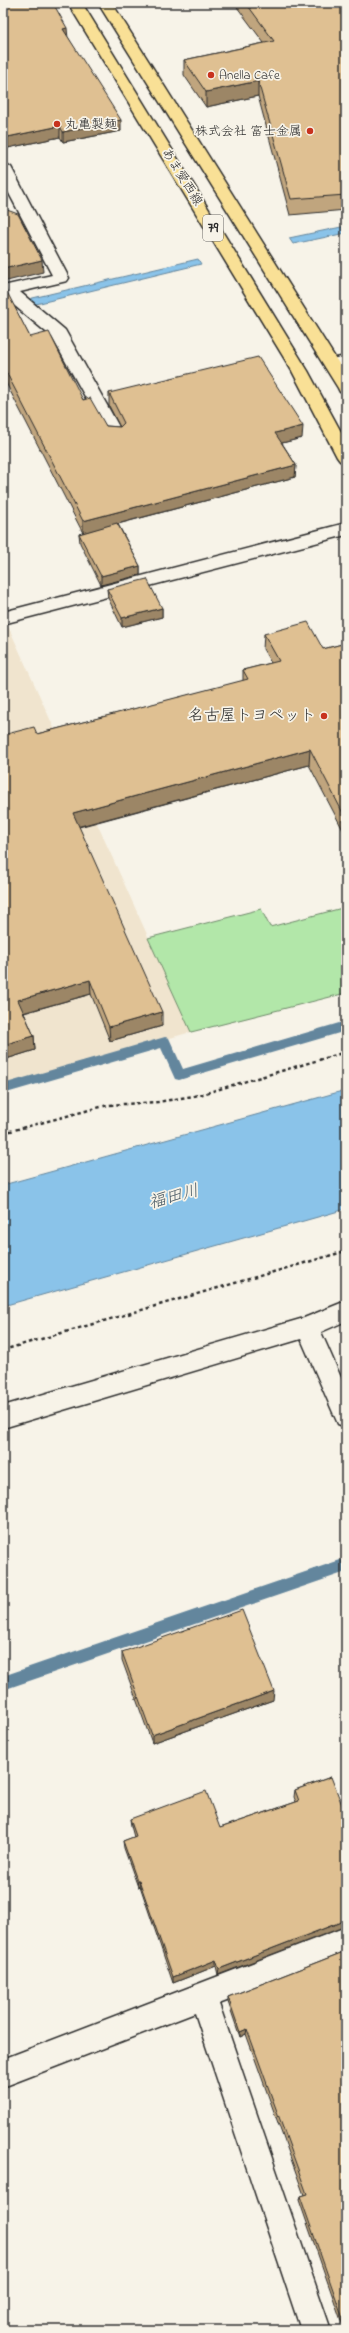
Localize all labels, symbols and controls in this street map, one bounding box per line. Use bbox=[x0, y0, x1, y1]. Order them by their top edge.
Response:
place label: Anella Cafe bbox=[219, 66, 280, 85]
marker: Anella Cafe bbox=[206, 70, 216, 80]
place label: 丸亀製麺 bbox=[65, 115, 117, 134]
marker: 丸亀製麺 bbox=[52, 119, 62, 129]
place label: 株式会社 富士金属 bbox=[195, 122, 302, 141]
marker: 株式会社 富士金属 bbox=[305, 126, 315, 136]
street label: あま愛西線 bbox=[157, 144, 208, 210]
road number: 79 bbox=[203, 215, 223, 241]
place label: 名古屋トヨペット bbox=[188, 704, 316, 728]
marker: 名古屋トヨペット bbox=[319, 711, 329, 721]
water label: 福田川 bbox=[146, 1178, 202, 1216]

